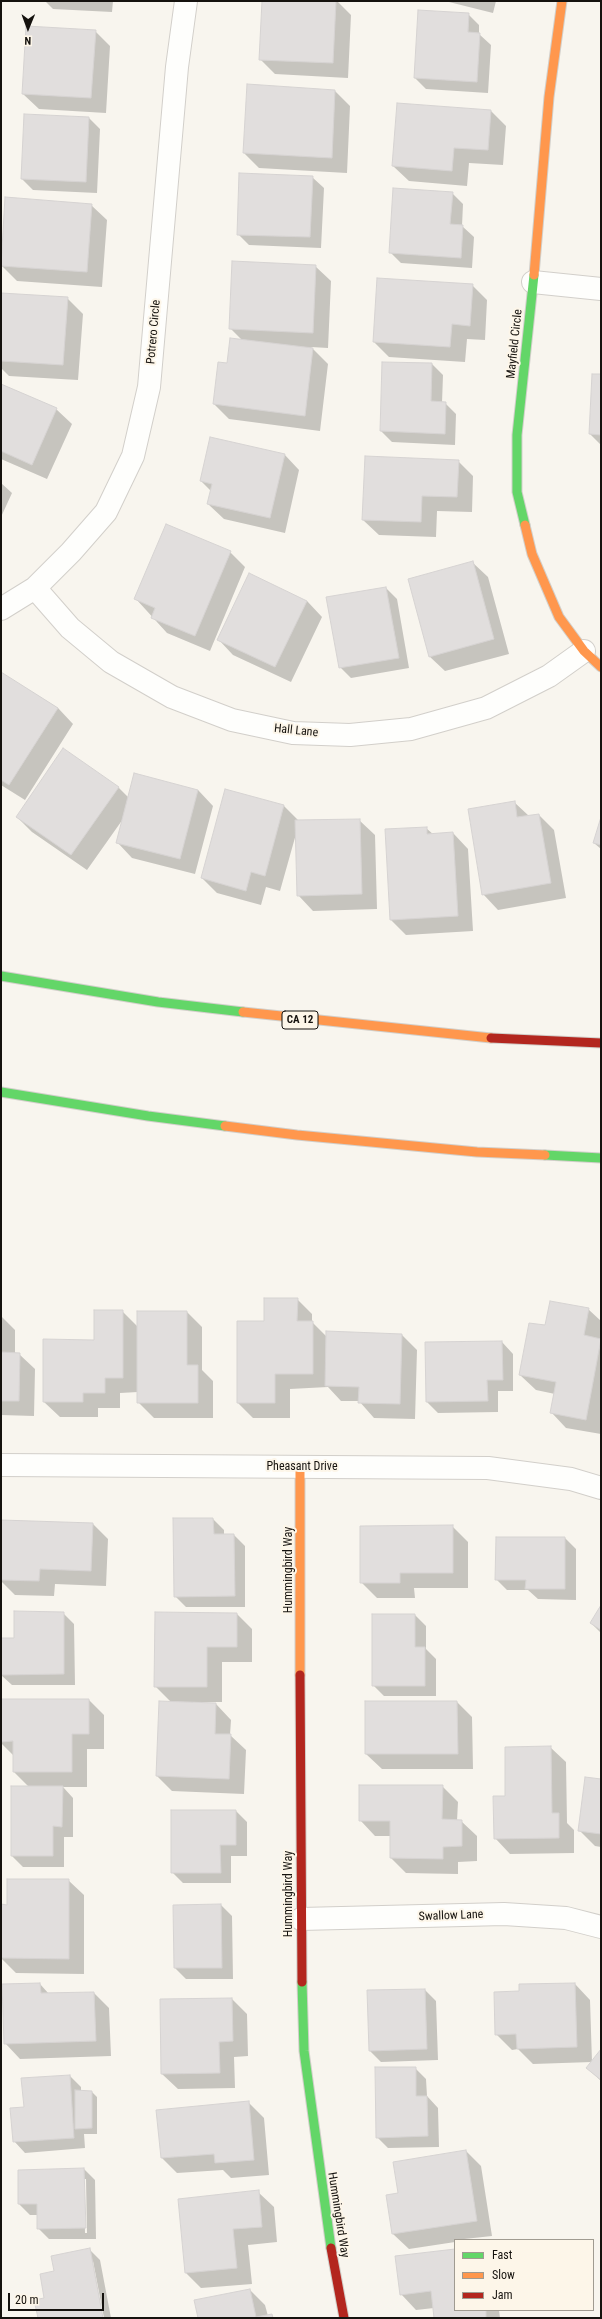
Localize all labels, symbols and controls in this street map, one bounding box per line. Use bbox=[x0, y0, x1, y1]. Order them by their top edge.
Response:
north arrow bbox=[8, 8, 48, 48]
text: N bbox=[24, 34, 31, 47]
street label: Potrero Circle bbox=[144, 299, 164, 365]
street label: Mayfield Circle bbox=[504, 309, 526, 379]
street label: Hall Lane bbox=[273, 722, 319, 740]
road number: CA 12 bbox=[282, 1011, 318, 1029]
street label: Pheasant Drive bbox=[266, 1460, 338, 1474]
street label: Hummingbird Way bbox=[282, 1527, 296, 1613]
street label: Hummingbird Way bbox=[282, 1851, 296, 1937]
street label: Swallow Lane bbox=[418, 1908, 484, 1924]
street label: Hummingbird Way bbox=[324, 2171, 352, 2259]
legend bbox=[454, 2239, 594, 2311]
text: Fast bbox=[492, 2248, 512, 2262]
text: Slow bbox=[492, 2268, 515, 2282]
scale bar bbox=[10, 2285, 106, 2311]
text: Jam bbox=[492, 2288, 513, 2302]
text: 20 m bbox=[15, 2293, 39, 2307]

